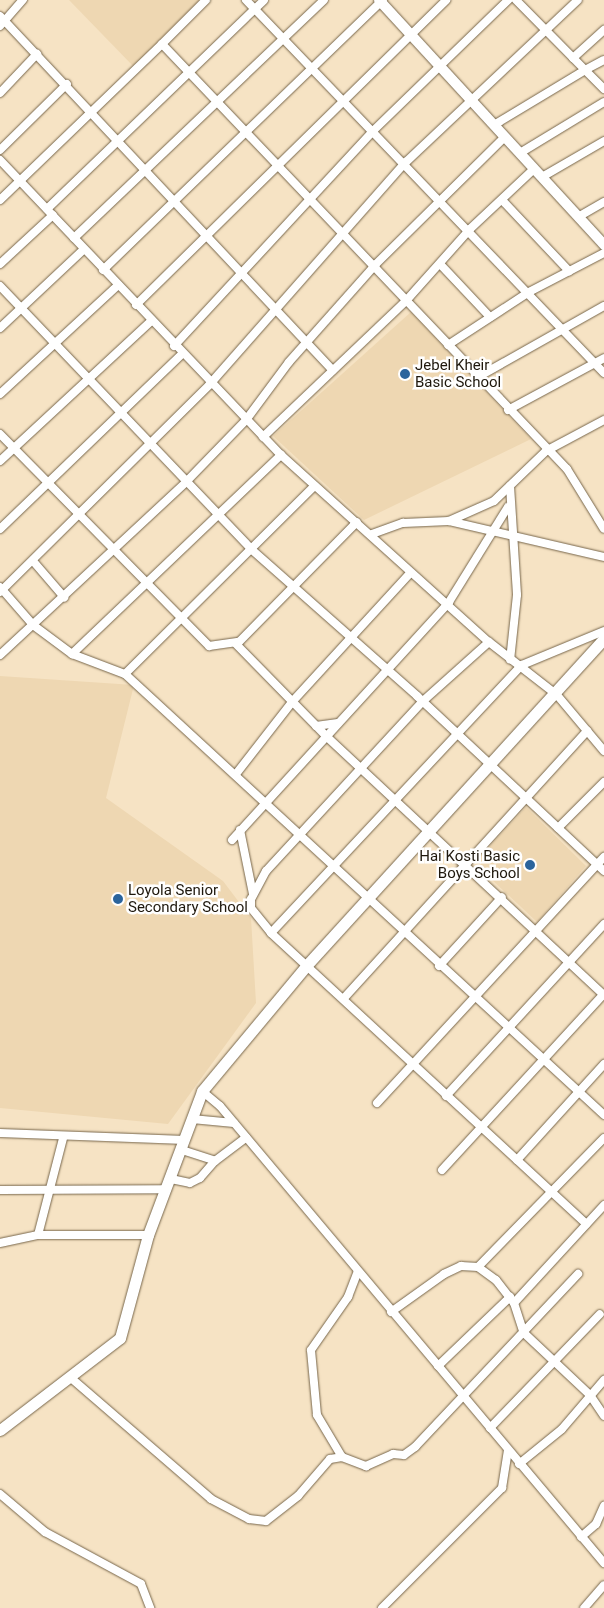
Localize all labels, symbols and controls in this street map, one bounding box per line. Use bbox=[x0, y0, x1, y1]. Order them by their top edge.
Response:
place label: Jebel Kheir Basic School bbox=[415, 356, 501, 391]
marker: Jebel Kheir Basic School bbox=[399, 368, 411, 380]
place label: Hai Kosti Basic Boys School bbox=[419, 847, 520, 882]
marker: Hai Kosti Basic Boys School bbox=[524, 859, 536, 871]
place label: Loyola Senior Secondary School bbox=[128, 881, 248, 916]
marker: Loyola Senior Secondary School bbox=[112, 893, 124, 905]

